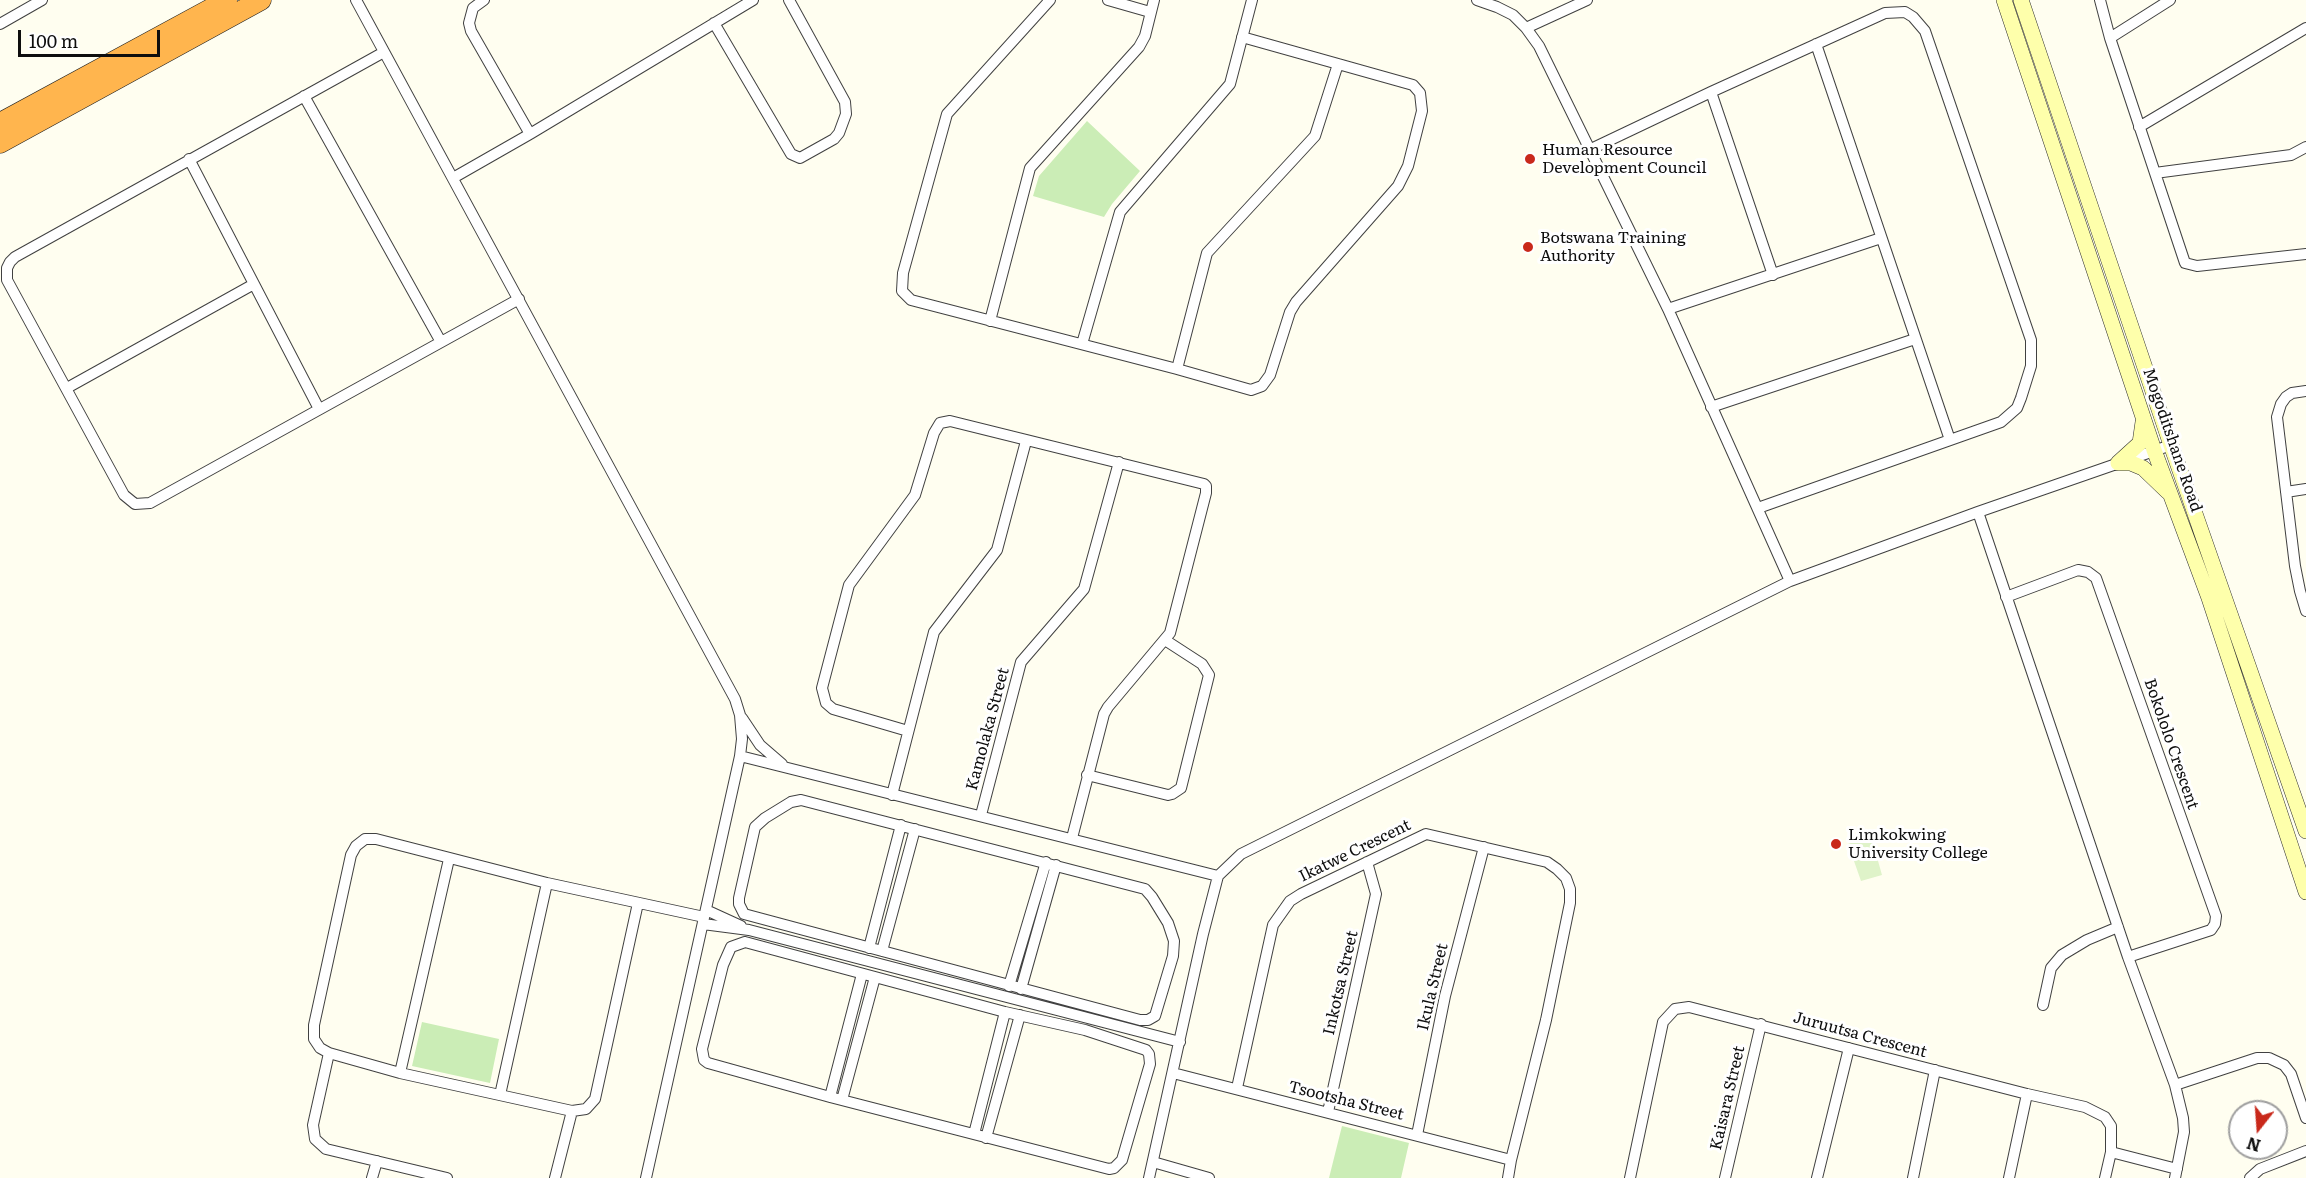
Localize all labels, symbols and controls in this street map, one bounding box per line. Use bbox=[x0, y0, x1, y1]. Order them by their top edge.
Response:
scale bar bbox=[21, 18, 164, 56]
text: 100 m bbox=[29, 27, 78, 54]
place label: Human Resource Development Council bbox=[1542, 140, 1707, 178]
marker: Human Resource Development Council bbox=[1523, 152, 1537, 166]
place label: Botswana Training Authority bbox=[1540, 228, 1686, 266]
marker: Botswana Training Authority bbox=[1521, 240, 1535, 254]
street label: Mogoditshane Road bbox=[2138, 365, 2206, 515]
street label: Kamolaka Street bbox=[962, 666, 1014, 792]
street label: Bokololo Crescent bbox=[2140, 676, 2202, 812]
street label: Ikatwe Crescent bbox=[1296, 816, 1414, 886]
place label: Limkokwing University College bbox=[1848, 825, 1988, 863]
marker: Limkokwing University College bbox=[1829, 837, 1843, 851]
street label: Inkotsa Street bbox=[1320, 929, 1362, 1037]
street label: Ikula Street bbox=[1414, 941, 1452, 1033]
street label: Juruutsa Crescent bbox=[1791, 1008, 1929, 1062]
street label: Kaisara Street bbox=[1707, 1044, 1749, 1152]
street label: Tsootsha Street bbox=[1286, 1077, 1406, 1125]
north arrow bbox=[2228, 1100, 2288, 1160]
text: N bbox=[2243, 1132, 2263, 1159]

